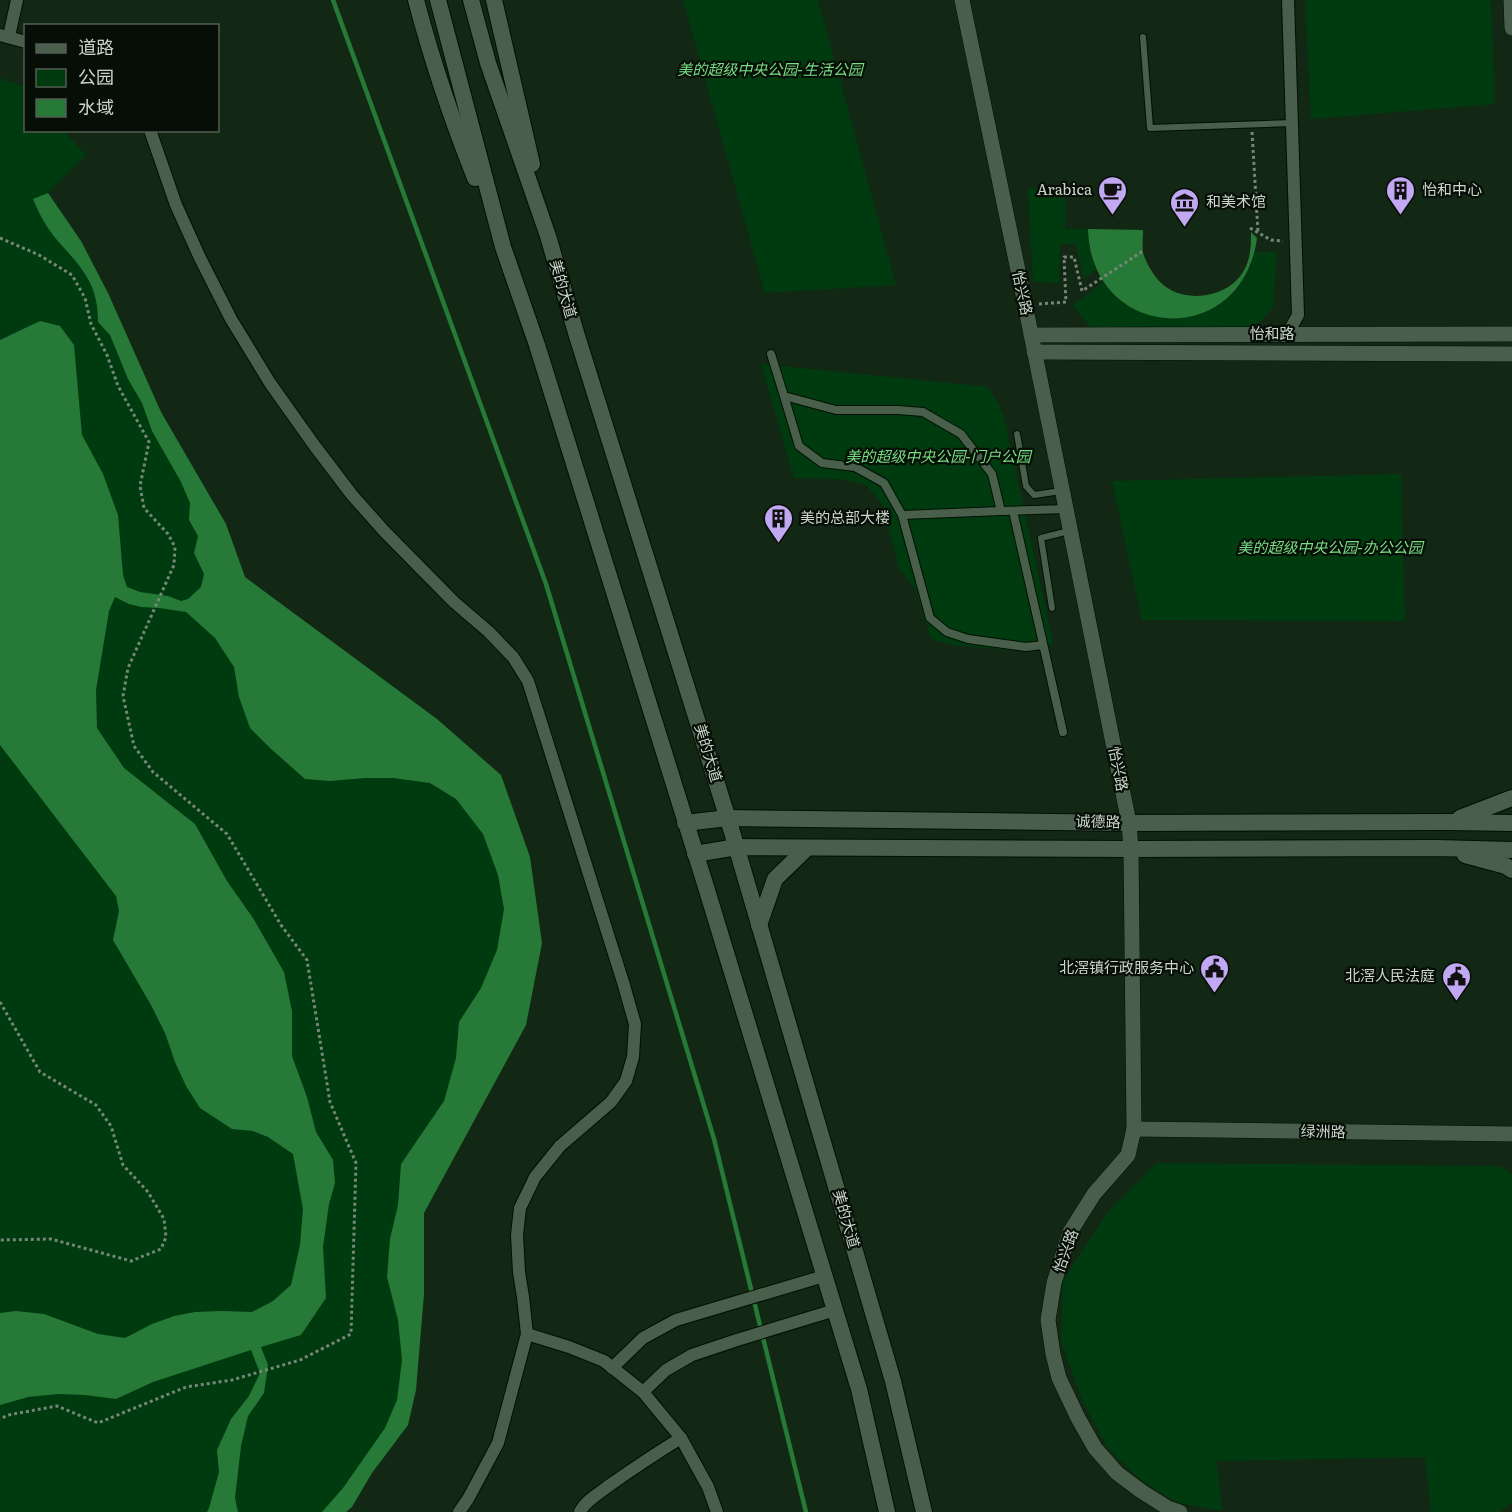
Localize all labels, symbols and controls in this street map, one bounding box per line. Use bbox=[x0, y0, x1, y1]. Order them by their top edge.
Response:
legend bbox=[24, 24, 219, 132]
text: 道路 bbox=[78, 33, 114, 60]
park label: 美的超级中央公园-生活公园 bbox=[677, 57, 865, 80]
text: 公园 bbox=[78, 63, 114, 90]
text: 水域 bbox=[78, 93, 114, 120]
cafe icon: Arabica bbox=[1097, 174, 1129, 216]
building icon: 怡和中心 bbox=[1385, 174, 1417, 216]
place label: Arabica bbox=[1037, 177, 1093, 200]
place label: 怡和中心 bbox=[1422, 177, 1482, 200]
museum icon: 和美术馆 bbox=[1169, 186, 1201, 228]
place label: 和美术馆 bbox=[1206, 189, 1266, 212]
street label: 美的大道 bbox=[545, 257, 584, 321]
street label: 怡兴路 bbox=[1008, 268, 1039, 317]
street label: 怡和路 bbox=[1249, 321, 1295, 344]
park label: 美的超级中央公园-门户公园 bbox=[845, 444, 1033, 467]
building icon: 美的总部大楼 bbox=[763, 502, 795, 544]
place label: 美的总部大楼 bbox=[800, 505, 890, 528]
park label: 美的超级中央公园-办公公园 bbox=[1237, 535, 1425, 558]
street label: 美的大道 bbox=[690, 721, 729, 785]
street label: 怡兴路 bbox=[1104, 744, 1135, 793]
street label: 诚德路 bbox=[1075, 809, 1121, 832]
public building icon: 北滘镇行政服务中心 bbox=[1199, 952, 1231, 994]
place label: 北滘镇行政服务中心 bbox=[1059, 955, 1194, 978]
public building icon: 北滘人民法庭 bbox=[1440, 960, 1472, 1002]
place label: 北滘人民法庭 bbox=[1345, 963, 1435, 986]
street label: 绿洲路 bbox=[1300, 1119, 1346, 1142]
street label: 美的大道 bbox=[828, 1187, 867, 1251]
street label: 怡兴路 bbox=[1046, 1225, 1083, 1276]

